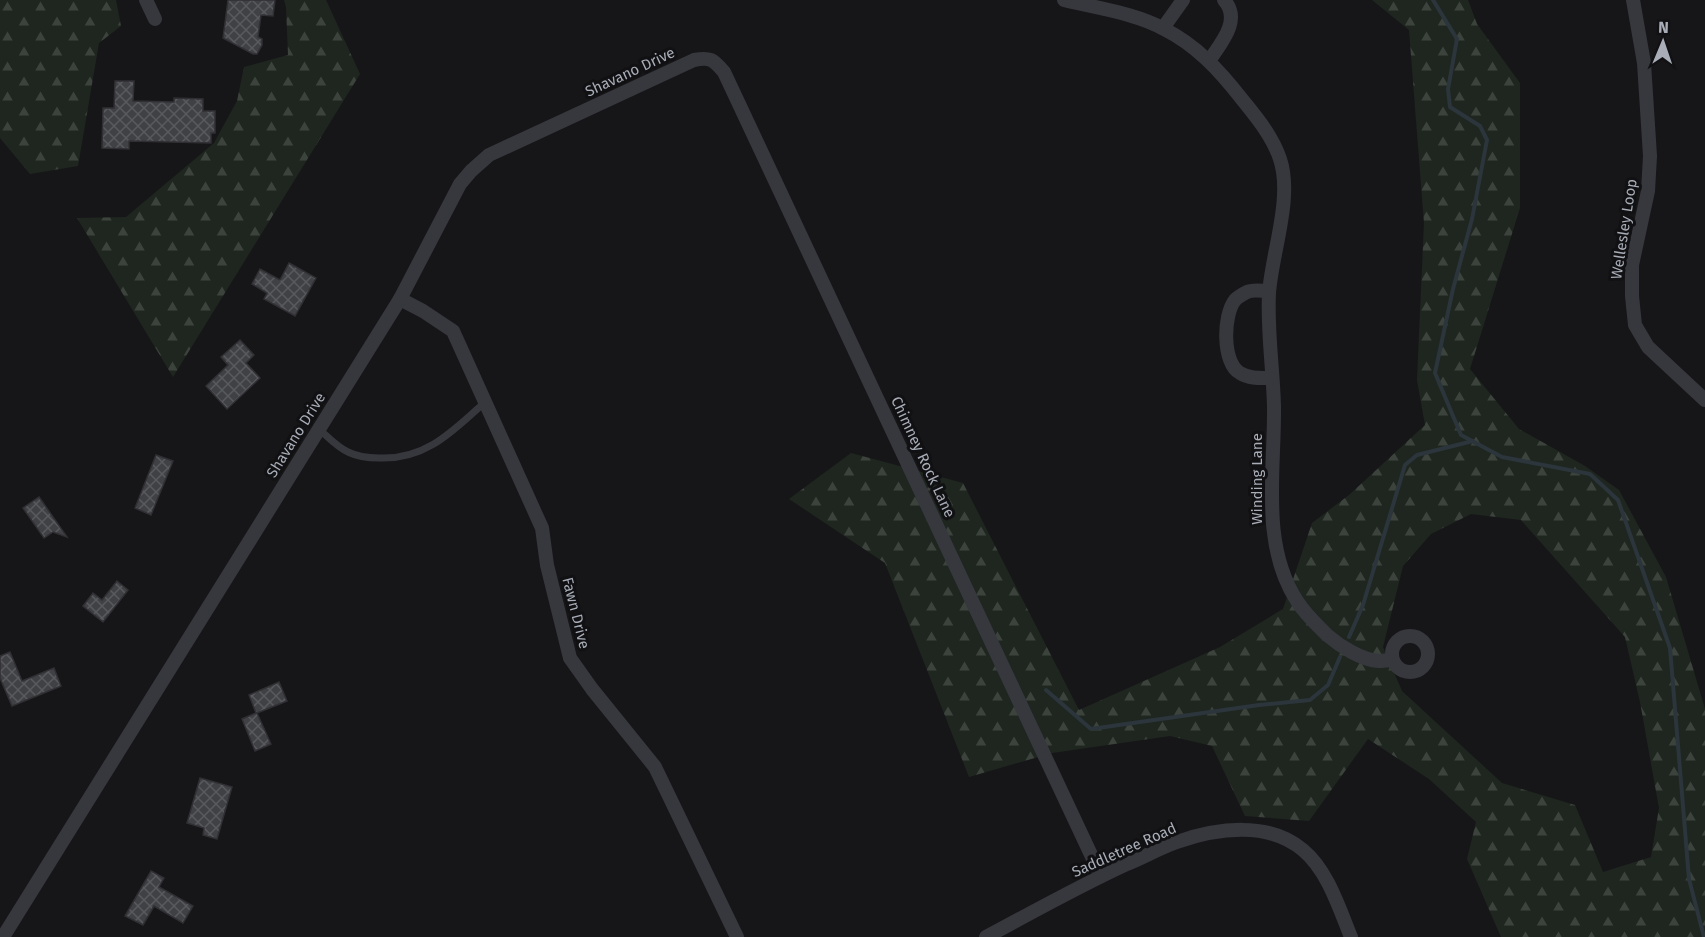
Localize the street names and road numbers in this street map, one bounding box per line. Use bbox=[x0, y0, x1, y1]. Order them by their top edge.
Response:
street label: Shavano Drive bbox=[582, 43, 678, 101]
street label: Wellesley Loop bbox=[1607, 177, 1641, 281]
street label: Shavano Drive bbox=[263, 389, 329, 481]
street label: Chimney Rock Lane bbox=[887, 394, 959, 520]
street label: Winding Lane bbox=[1248, 433, 1266, 525]
street label: Fawn Drive bbox=[558, 575, 594, 651]
street label: Saddletree Road bbox=[1069, 819, 1179, 881]

